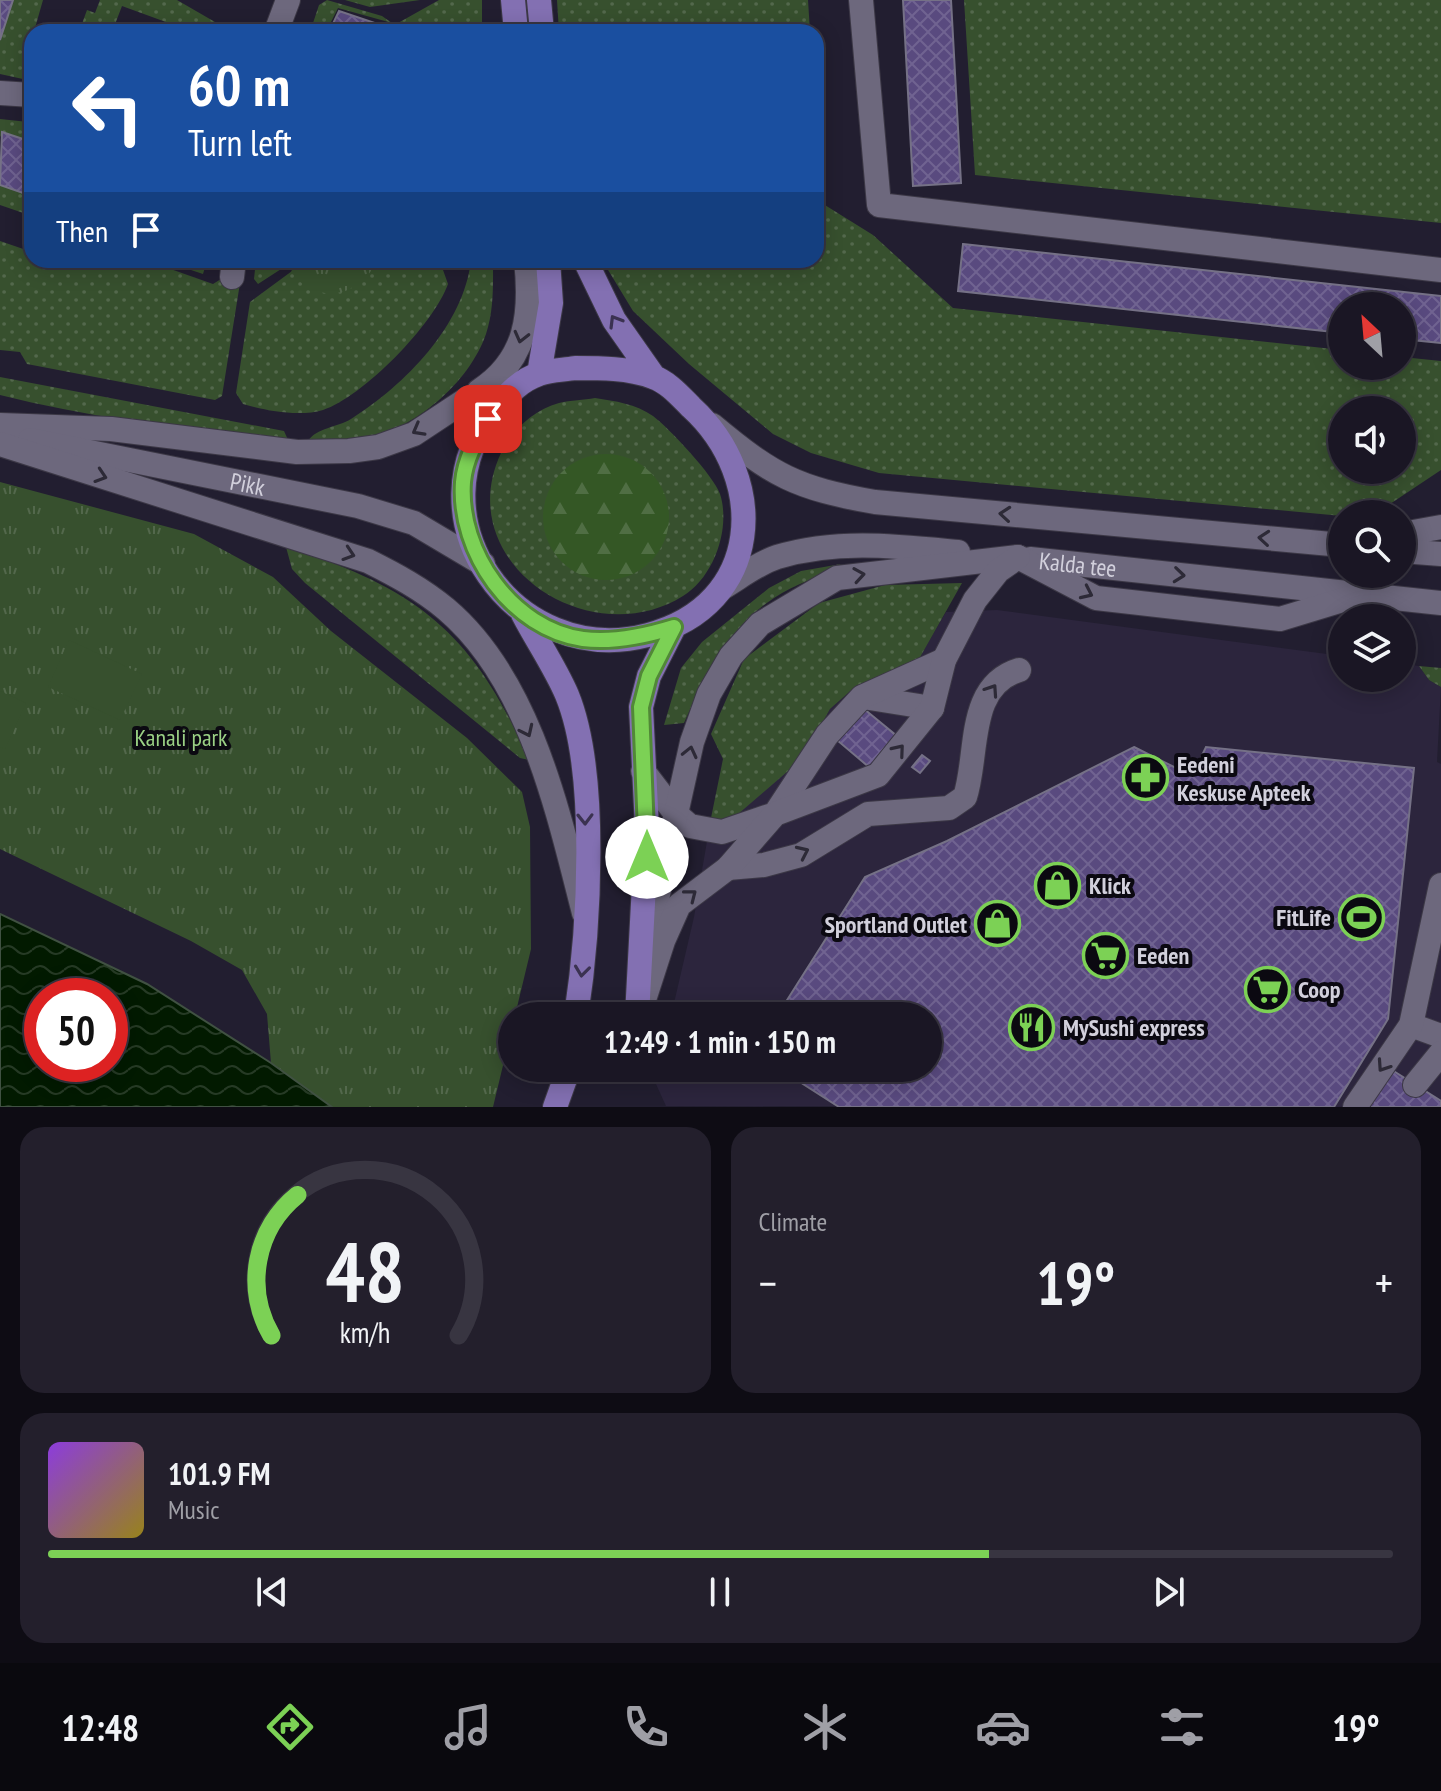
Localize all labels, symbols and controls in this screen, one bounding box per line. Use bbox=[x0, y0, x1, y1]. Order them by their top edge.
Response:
text: 60 m bbox=[188, 49, 290, 121]
icon: left bbox=[56, 56, 160, 160]
text: Turn left bbox=[188, 119, 292, 166]
icon: arrive bbox=[124, 208, 168, 252]
text: Then bbox=[56, 211, 108, 250]
north arrow bbox=[1328, 292, 1416, 380]
map controls bbox=[1328, 292, 1416, 692]
one-way arrow bbox=[610, 315, 625, 330]
one-way arrow bbox=[513, 330, 530, 343]
pin bbox=[454, 385, 522, 453]
button: sound bbox=[1328, 396, 1416, 484]
icon: arrive bbox=[466, 397, 510, 441]
one-way arrow bbox=[412, 420, 427, 436]
street label: Pikk bbox=[228, 465, 268, 503]
one-way arrow bbox=[94, 467, 107, 483]
button: search bbox=[1328, 500, 1416, 588]
one-way arrow bbox=[998, 506, 1011, 523]
one-way arrow bbox=[1257, 530, 1270, 547]
one-way arrow bbox=[341, 545, 355, 561]
street label: Kalda tee bbox=[1037, 545, 1118, 584]
one-way arrow bbox=[852, 567, 866, 584]
one-way arrow bbox=[1172, 567, 1185, 584]
one-way arrow bbox=[1078, 583, 1093, 599]
button: layers bbox=[1328, 604, 1416, 692]
one-way arrow bbox=[982, 685, 997, 699]
park label: Kanali park bbox=[135, 722, 228, 753]
one-way arrow bbox=[517, 723, 533, 737]
one-way arrow bbox=[681, 745, 698, 759]
one-way arrow bbox=[889, 745, 904, 759]
place label: Eedeni Keskuse Apteek bbox=[1177, 749, 1311, 808]
pharmacy icon: Eedeni Keskuse Apteek bbox=[1122, 754, 1170, 802]
one-way arrow bbox=[577, 813, 594, 826]
position arrow bbox=[605, 815, 689, 899]
one-way arrow bbox=[795, 846, 810, 862]
shop icon: Klick bbox=[1034, 861, 1082, 909]
place label: Klick bbox=[1089, 870, 1131, 901]
one-way arrow bbox=[682, 891, 697, 905]
sports icon: FitLife bbox=[1338, 893, 1386, 941]
shop icon: Sportland Outlet bbox=[974, 900, 1022, 948]
place label: FitLife bbox=[1276, 902, 1331, 933]
place label: Sportland Outlet bbox=[825, 909, 967, 940]
supermarket icon: Eeden bbox=[1082, 931, 1130, 979]
place label: Eeden bbox=[1137, 940, 1189, 971]
one-way arrow bbox=[574, 965, 591, 978]
supermarket icon: Coop bbox=[1243, 965, 1291, 1013]
place label: Coop bbox=[1298, 974, 1341, 1005]
speed limit sign: 50 bbox=[24, 978, 128, 1082]
restaurant icon: MySushi express bbox=[1008, 1003, 1056, 1051]
place label: MySushi express bbox=[1063, 1012, 1205, 1043]
text: 12:49 · 1 min · 150 m bbox=[604, 1022, 836, 1061]
one-way arrow bbox=[1378, 1057, 1393, 1071]
text: Climate bbox=[759, 1205, 827, 1238]
text: 48 bbox=[325, 1217, 405, 1325]
text: 19° bbox=[1036, 1244, 1115, 1322]
text: − bbox=[759, 1254, 777, 1311]
text: + bbox=[1375, 1254, 1393, 1311]
text: km/h bbox=[340, 1314, 391, 1351]
text: 101.9 FM bbox=[168, 1454, 270, 1493]
text: Music bbox=[168, 1493, 220, 1526]
icon: previous bbox=[250, 1570, 294, 1614]
icon: pause bbox=[698, 1570, 742, 1614]
icon: next bbox=[1147, 1570, 1191, 1614]
icon: directions bbox=[262, 1699, 318, 1755]
icon: music bbox=[440, 1699, 496, 1755]
icon: phone bbox=[618, 1699, 674, 1755]
icon: climate bbox=[797, 1699, 853, 1755]
icon: car bbox=[975, 1699, 1031, 1755]
icon: filters bbox=[1154, 1699, 1210, 1755]
text: 12:48 bbox=[61, 1704, 139, 1751]
text: 19° bbox=[1332, 1704, 1380, 1751]

